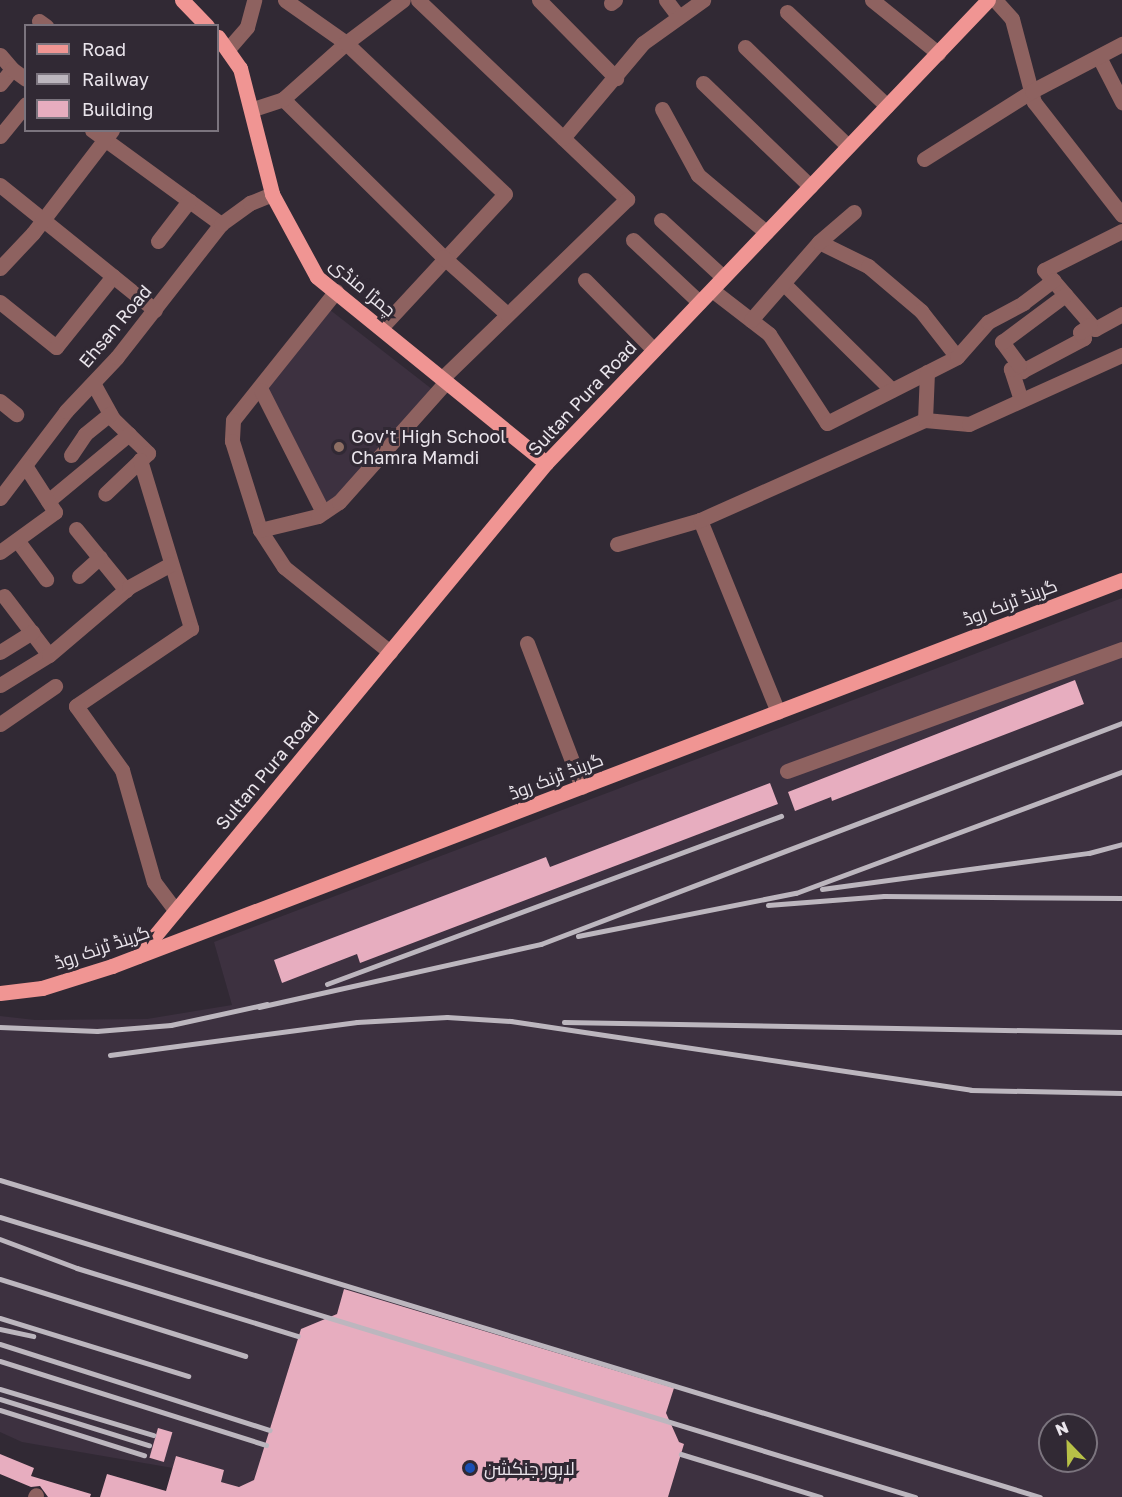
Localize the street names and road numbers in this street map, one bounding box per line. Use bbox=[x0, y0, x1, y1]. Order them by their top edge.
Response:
street label: چمڑا منڈی bbox=[326, 253, 400, 321]
street label: Ehsan Road bbox=[74, 280, 156, 372]
street label: Sultan Pura Road bbox=[523, 336, 641, 460]
street label: گرینڈ ٹرنک روڈ bbox=[960, 574, 1060, 630]
street label: Sultan Pura Road bbox=[211, 706, 323, 834]
street label: گرینڈ ٹرنک روڈ bbox=[506, 748, 606, 804]
street label: گرینڈ ٹرنک روڈ bbox=[52, 921, 152, 973]

